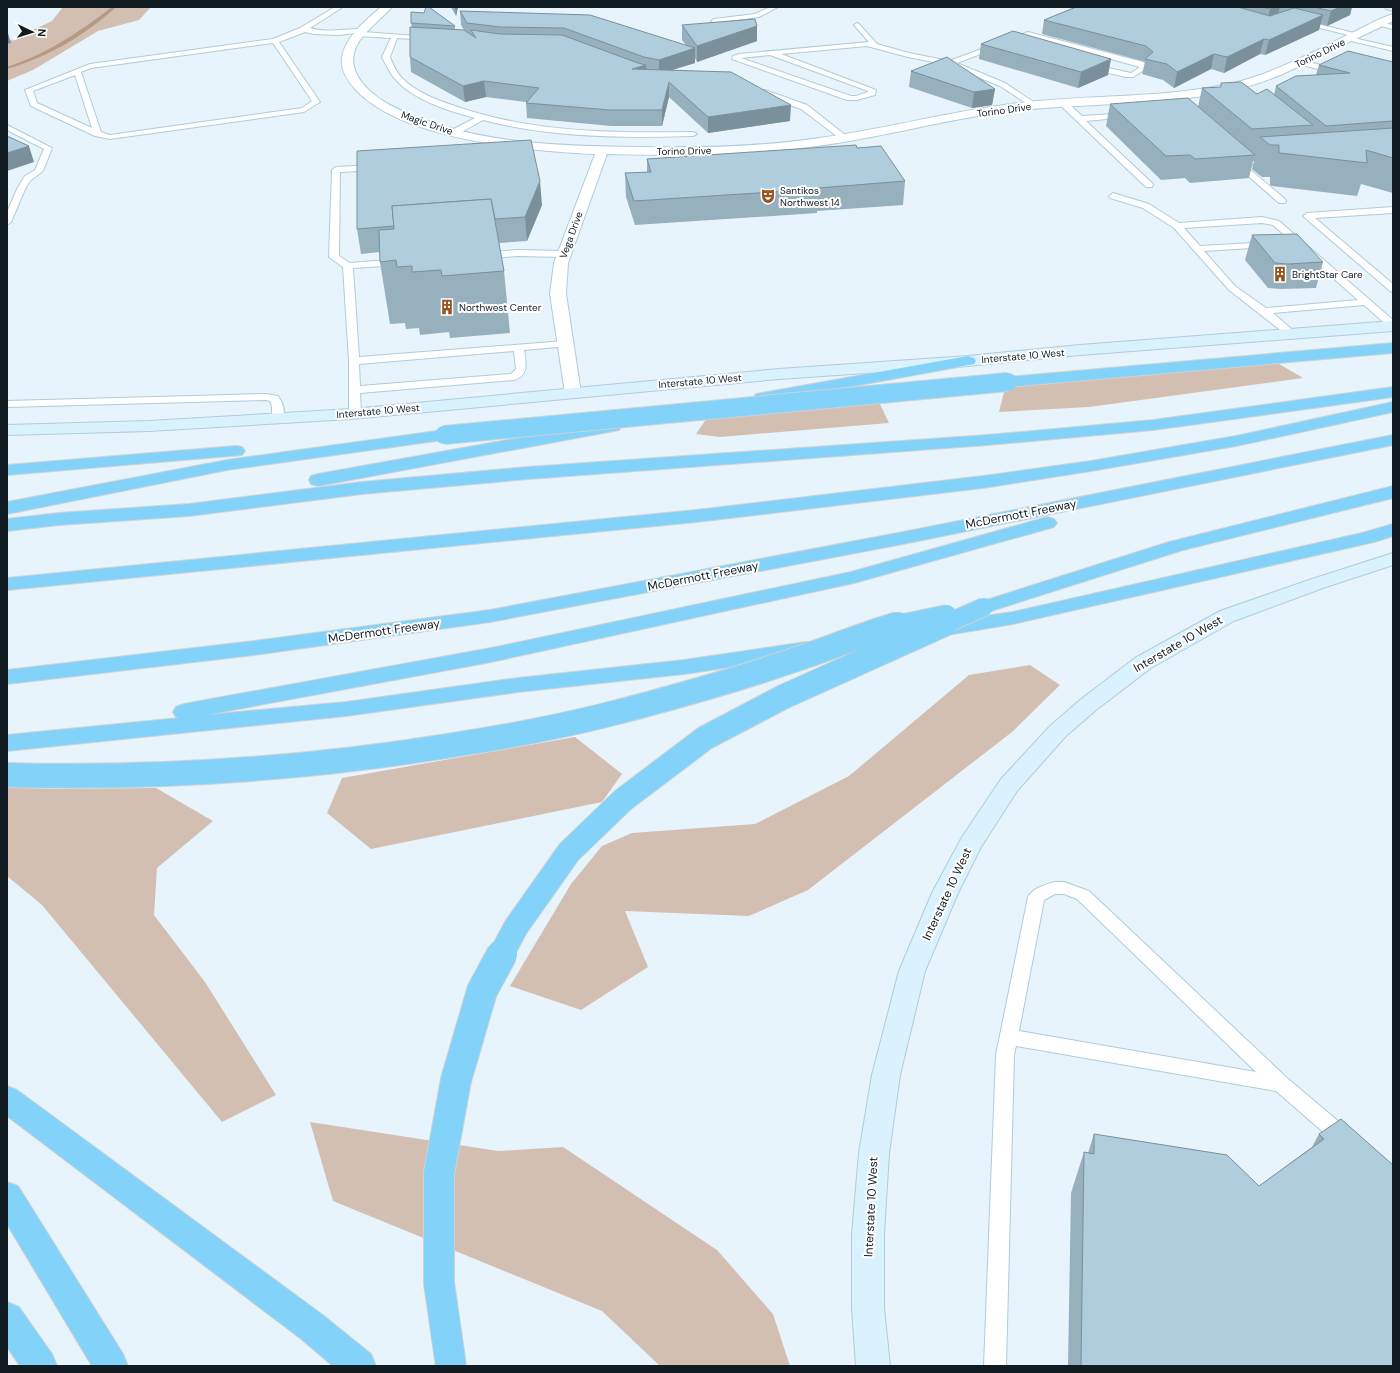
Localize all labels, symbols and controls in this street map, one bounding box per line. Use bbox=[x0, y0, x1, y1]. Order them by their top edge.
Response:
north arrow bbox=[12, 12, 52, 52]
text: N bbox=[35, 28, 49, 37]
street label: Torino Drive bbox=[1293, 35, 1348, 71]
street label: Torino Drive bbox=[976, 100, 1032, 120]
street label: Magic Drive bbox=[399, 108, 455, 138]
street label: Torino Drive bbox=[657, 144, 712, 158]
place label: Santikos Northwest 14 bbox=[780, 184, 840, 209]
theatre icon: Santikos Northwest 14 bbox=[759, 187, 777, 205]
street label: Vega Drive bbox=[557, 209, 586, 260]
building icon: BrightStar Care bbox=[1271, 265, 1289, 283]
place label: BrightStar Care bbox=[1292, 268, 1363, 281]
building icon: Northwest Center bbox=[438, 298, 456, 316]
place label: Northwest Center bbox=[459, 301, 542, 314]
street label: Interstate 10 West bbox=[981, 346, 1065, 366]
street label: Interstate 10 West bbox=[658, 371, 742, 391]
street label: Interstate 10 West bbox=[336, 401, 420, 421]
street label: McDermott Freeway bbox=[964, 495, 1078, 533]
street label: McDermott Freeway bbox=[646, 557, 760, 595]
street label: Interstate 10 West bbox=[1131, 612, 1226, 676]
street label: McDermott Freeway bbox=[327, 615, 441, 647]
street label: Interstate 10 West bbox=[919, 845, 976, 943]
street label: Interstate 10 West bbox=[860, 1156, 882, 1257]

